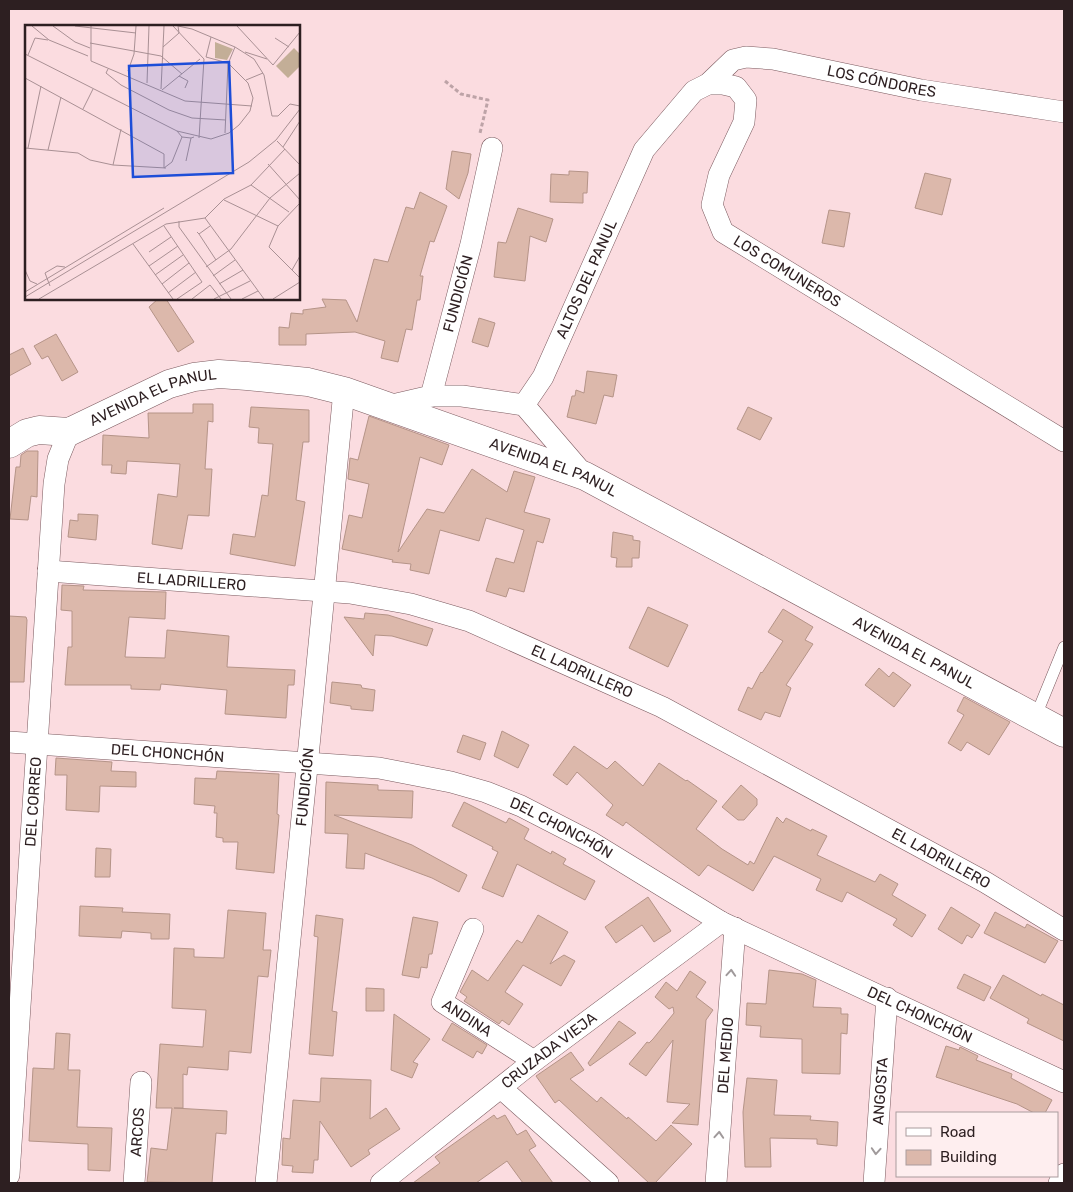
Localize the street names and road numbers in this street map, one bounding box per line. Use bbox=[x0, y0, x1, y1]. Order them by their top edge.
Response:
street label: LOS CÓNDORES bbox=[825, 62, 937, 101]
street label: ALTOS DEL PANUL bbox=[552, 216, 621, 341]
street label: LOS COMUNEROS bbox=[730, 232, 844, 311]
street label: FUNDICIÓN bbox=[439, 253, 477, 334]
street label: AVENIDA EL PANUL bbox=[86, 365, 218, 430]
street label: AVENIDA EL PANUL bbox=[487, 434, 621, 501]
street label: EL LADRILLERO bbox=[136, 569, 247, 594]
street label: AVENIDA EL PANUL bbox=[850, 613, 979, 693]
street label: EL LADRILLERO bbox=[528, 641, 636, 702]
street label: DEL CHONCHÓN bbox=[110, 740, 225, 766]
street label: FUNDICIÓN bbox=[292, 747, 318, 827]
street label: DEL CORREO bbox=[21, 756, 45, 847]
street label: DEL CHONCHÓN bbox=[507, 793, 616, 862]
street label: EL LADRILLERO bbox=[889, 824, 994, 892]
street label: DEL CHONCHÓN bbox=[864, 982, 975, 1047]
street label: ANDINA bbox=[439, 995, 495, 1041]
street label: CRUZADA VIEJA bbox=[498, 1009, 600, 1092]
street label: DEL MEDIO bbox=[714, 1016, 737, 1094]
street label: ANGOSTA bbox=[869, 1057, 892, 1126]
street label: ARCOS bbox=[127, 1107, 148, 1157]

